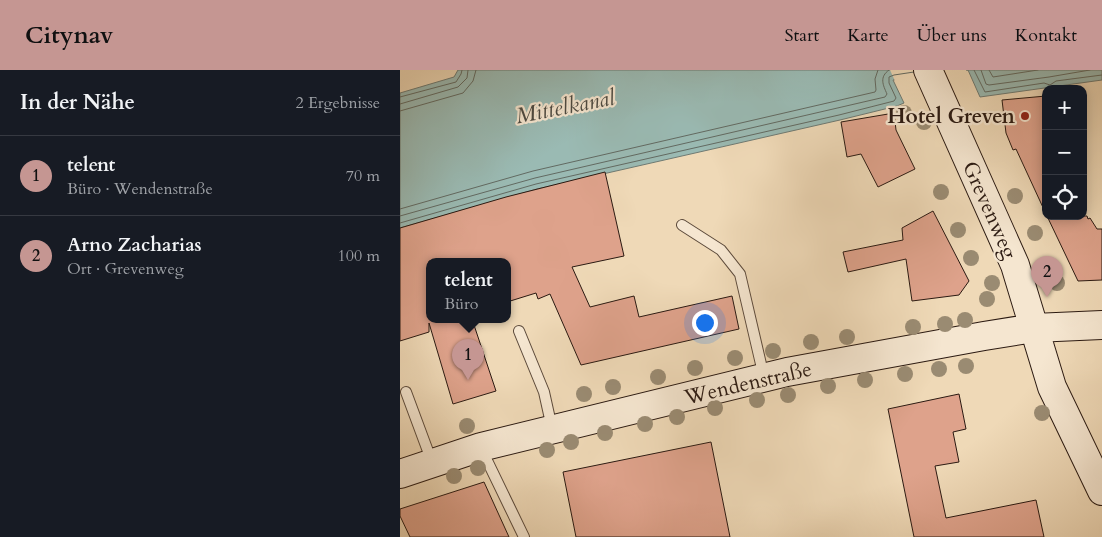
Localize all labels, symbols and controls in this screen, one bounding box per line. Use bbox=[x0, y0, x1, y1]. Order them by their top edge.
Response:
text: Citynav bbox=[25, 19, 113, 52]
text: Start bbox=[784, 23, 819, 48]
text: Karte bbox=[847, 23, 889, 48]
text: Über uns bbox=[917, 23, 987, 48]
text: Kontakt bbox=[1015, 23, 1077, 48]
water label: Mittelkanal bbox=[513, 82, 618, 131]
map controls bbox=[1042, 85, 1087, 220]
button: + bbox=[1042, 85, 1087, 130]
text: In der Nähe bbox=[20, 88, 135, 117]
text: 2 Ergebnisse bbox=[295, 92, 380, 114]
place label: Hotel Greven bbox=[887, 102, 1015, 131]
marker: Hotel Greven bbox=[1019, 110, 1031, 122]
button: − bbox=[1042, 130, 1087, 175]
text: telent bbox=[67, 152, 115, 178]
street label: Grevenweg bbox=[955, 157, 1024, 264]
text: 1 bbox=[32, 165, 40, 187]
text: 70 m bbox=[346, 165, 380, 187]
button: locate bbox=[1042, 175, 1087, 220]
text: Büro · Wendenstraße bbox=[67, 178, 213, 200]
text: Arno Zacharias bbox=[67, 232, 202, 258]
text: 2 bbox=[32, 245, 40, 267]
text: 100 m bbox=[338, 245, 380, 267]
pin: 2 bbox=[1031, 256, 1063, 297]
text: Ort · Grevenweg bbox=[67, 258, 184, 280]
popup bbox=[426, 258, 511, 323]
text: telent bbox=[444, 267, 493, 293]
text: Büro bbox=[444, 293, 478, 315]
your location bbox=[692, 310, 718, 336]
pin: 1 bbox=[452, 339, 484, 380]
street label: Wendenstraße bbox=[681, 355, 815, 412]

